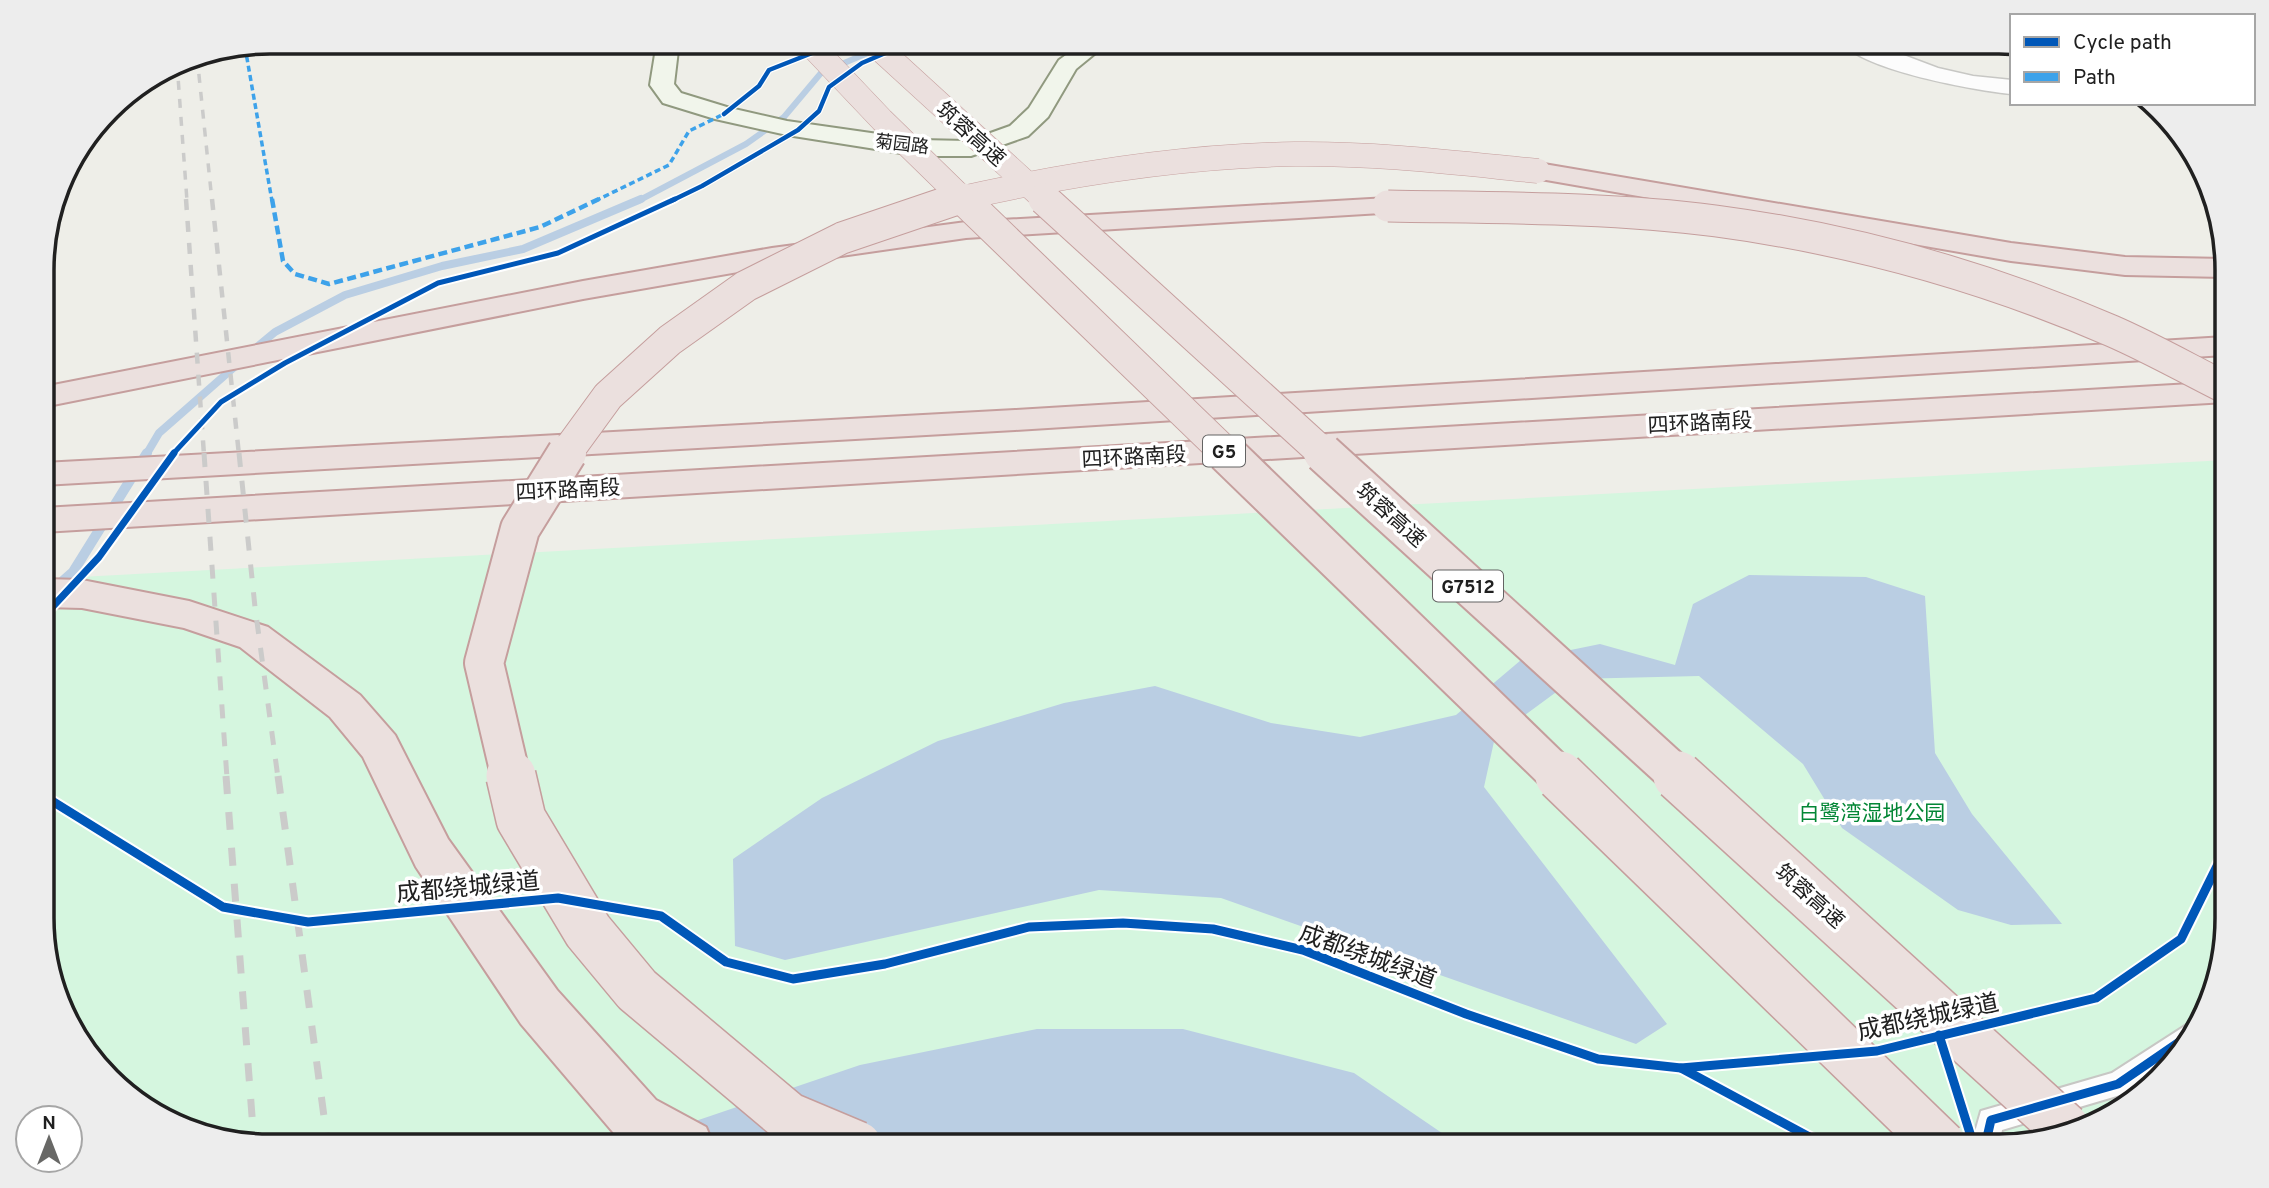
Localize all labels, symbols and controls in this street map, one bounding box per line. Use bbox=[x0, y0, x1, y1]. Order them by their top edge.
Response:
legend bbox=[2010, 14, 2255, 105]
text: Cycle path bbox=[2073, 30, 2172, 57]
text: Path bbox=[2073, 65, 2116, 92]
street label: 筑蓉高速 bbox=[930, 97, 1010, 173]
street label: 菊园路 bbox=[874, 131, 930, 160]
street label: 四环路南段 bbox=[1647, 408, 1753, 441]
road number: G5 bbox=[1203, 436, 1245, 466]
street label: 四环路南段 bbox=[1081, 442, 1187, 475]
street label: 四环路南段 bbox=[515, 475, 621, 508]
street label: 筑蓉高速 bbox=[1350, 478, 1430, 554]
road number: G7512 bbox=[1433, 570, 1503, 601]
park label: 白鹭湾湿地公园 bbox=[1799, 801, 1946, 828]
street label: 筑蓉高速 bbox=[1769, 859, 1849, 935]
street label: 成都绕城绿道 bbox=[395, 868, 541, 910]
street label: 成都绕城绿道 bbox=[1295, 919, 1440, 997]
street label: 成都绕城绿道 bbox=[1855, 989, 2002, 1049]
north arrow bbox=[14, 1104, 84, 1174]
text: N bbox=[42, 1112, 56, 1136]

